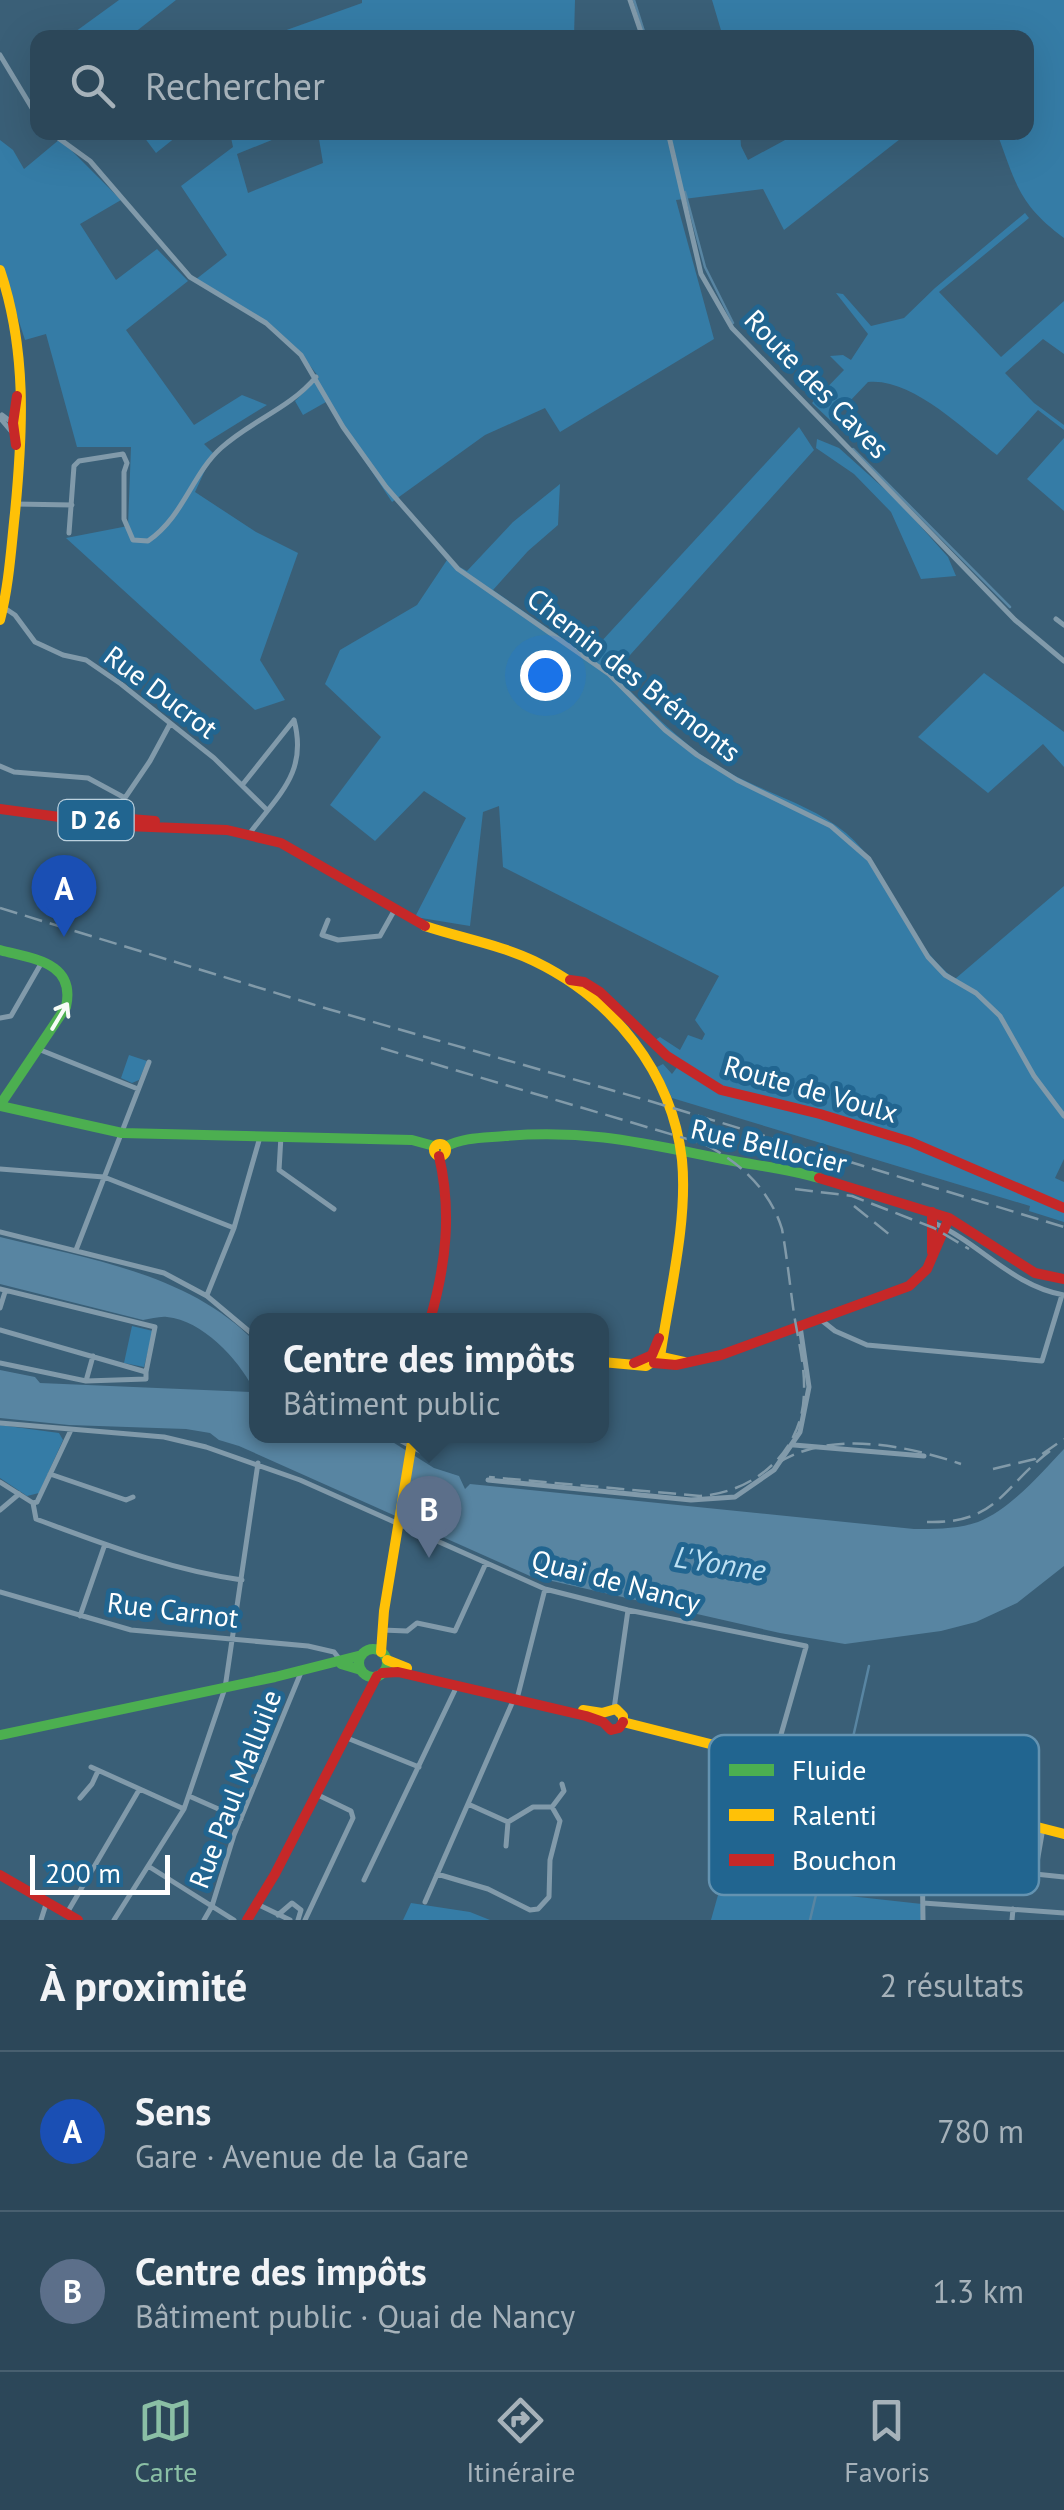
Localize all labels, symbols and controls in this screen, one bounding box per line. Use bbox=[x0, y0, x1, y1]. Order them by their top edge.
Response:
search box bbox=[30, 30, 1034, 140]
icon: search bbox=[65, 58, 120, 113]
text: Rechercher bbox=[145, 61, 325, 110]
street label: Route des Caves bbox=[737, 301, 898, 466]
street label: Chemin des Brémonts bbox=[520, 580, 749, 770]
street label: Rue Ducrot bbox=[97, 637, 226, 747]
your location bbox=[520, 650, 571, 701]
road number: D 26 bbox=[58, 800, 134, 840]
pin: A bbox=[32, 854, 96, 937]
one-way arrow bbox=[50, 1002, 70, 1031]
street label: Route de Voulx bbox=[720, 1046, 902, 1131]
street label: Rue Bellocier bbox=[687, 1110, 851, 1182]
popup bbox=[249, 1313, 609, 1443]
text: Centre des impôts bbox=[283, 1333, 575, 1382]
text: Bâtiment public bbox=[283, 1382, 500, 1424]
pin: B bbox=[396, 1476, 462, 1558]
water label: L'Yonne bbox=[672, 1536, 769, 1589]
street label: Quai de Nancy bbox=[528, 1540, 705, 1621]
street label: Rue Carnot bbox=[105, 1583, 241, 1636]
street label: Rue Paul Malluile bbox=[180, 1684, 289, 1893]
legend bbox=[709, 1735, 1039, 1895]
text: Fluide bbox=[792, 1751, 867, 1788]
text: Ralenti bbox=[792, 1796, 877, 1833]
text: Bouchon bbox=[792, 1841, 897, 1878]
scale bar bbox=[30, 1850, 170, 1894]
text: 200 m bbox=[45, 1854, 121, 1891]
text: À proximité bbox=[40, 1958, 247, 2013]
text: 2 résultats bbox=[880, 1964, 1024, 2006]
text: Sens bbox=[135, 2086, 211, 2135]
text: A bbox=[63, 2110, 82, 2152]
text: 780 m bbox=[937, 2110, 1024, 2152]
text: Gare · Avenue de la Gare bbox=[135, 2135, 469, 2177]
text: Centre des impôts bbox=[135, 2246, 427, 2295]
text: B bbox=[63, 2270, 82, 2312]
text: 1.3 km bbox=[932, 2270, 1024, 2312]
text: Bâtiment public · Quai de Nancy bbox=[135, 2295, 575, 2337]
tab: Carte bbox=[134, 2393, 198, 2490]
tab: Itinéraire bbox=[466, 2393, 576, 2490]
tab: Favoris bbox=[844, 2393, 930, 2490]

